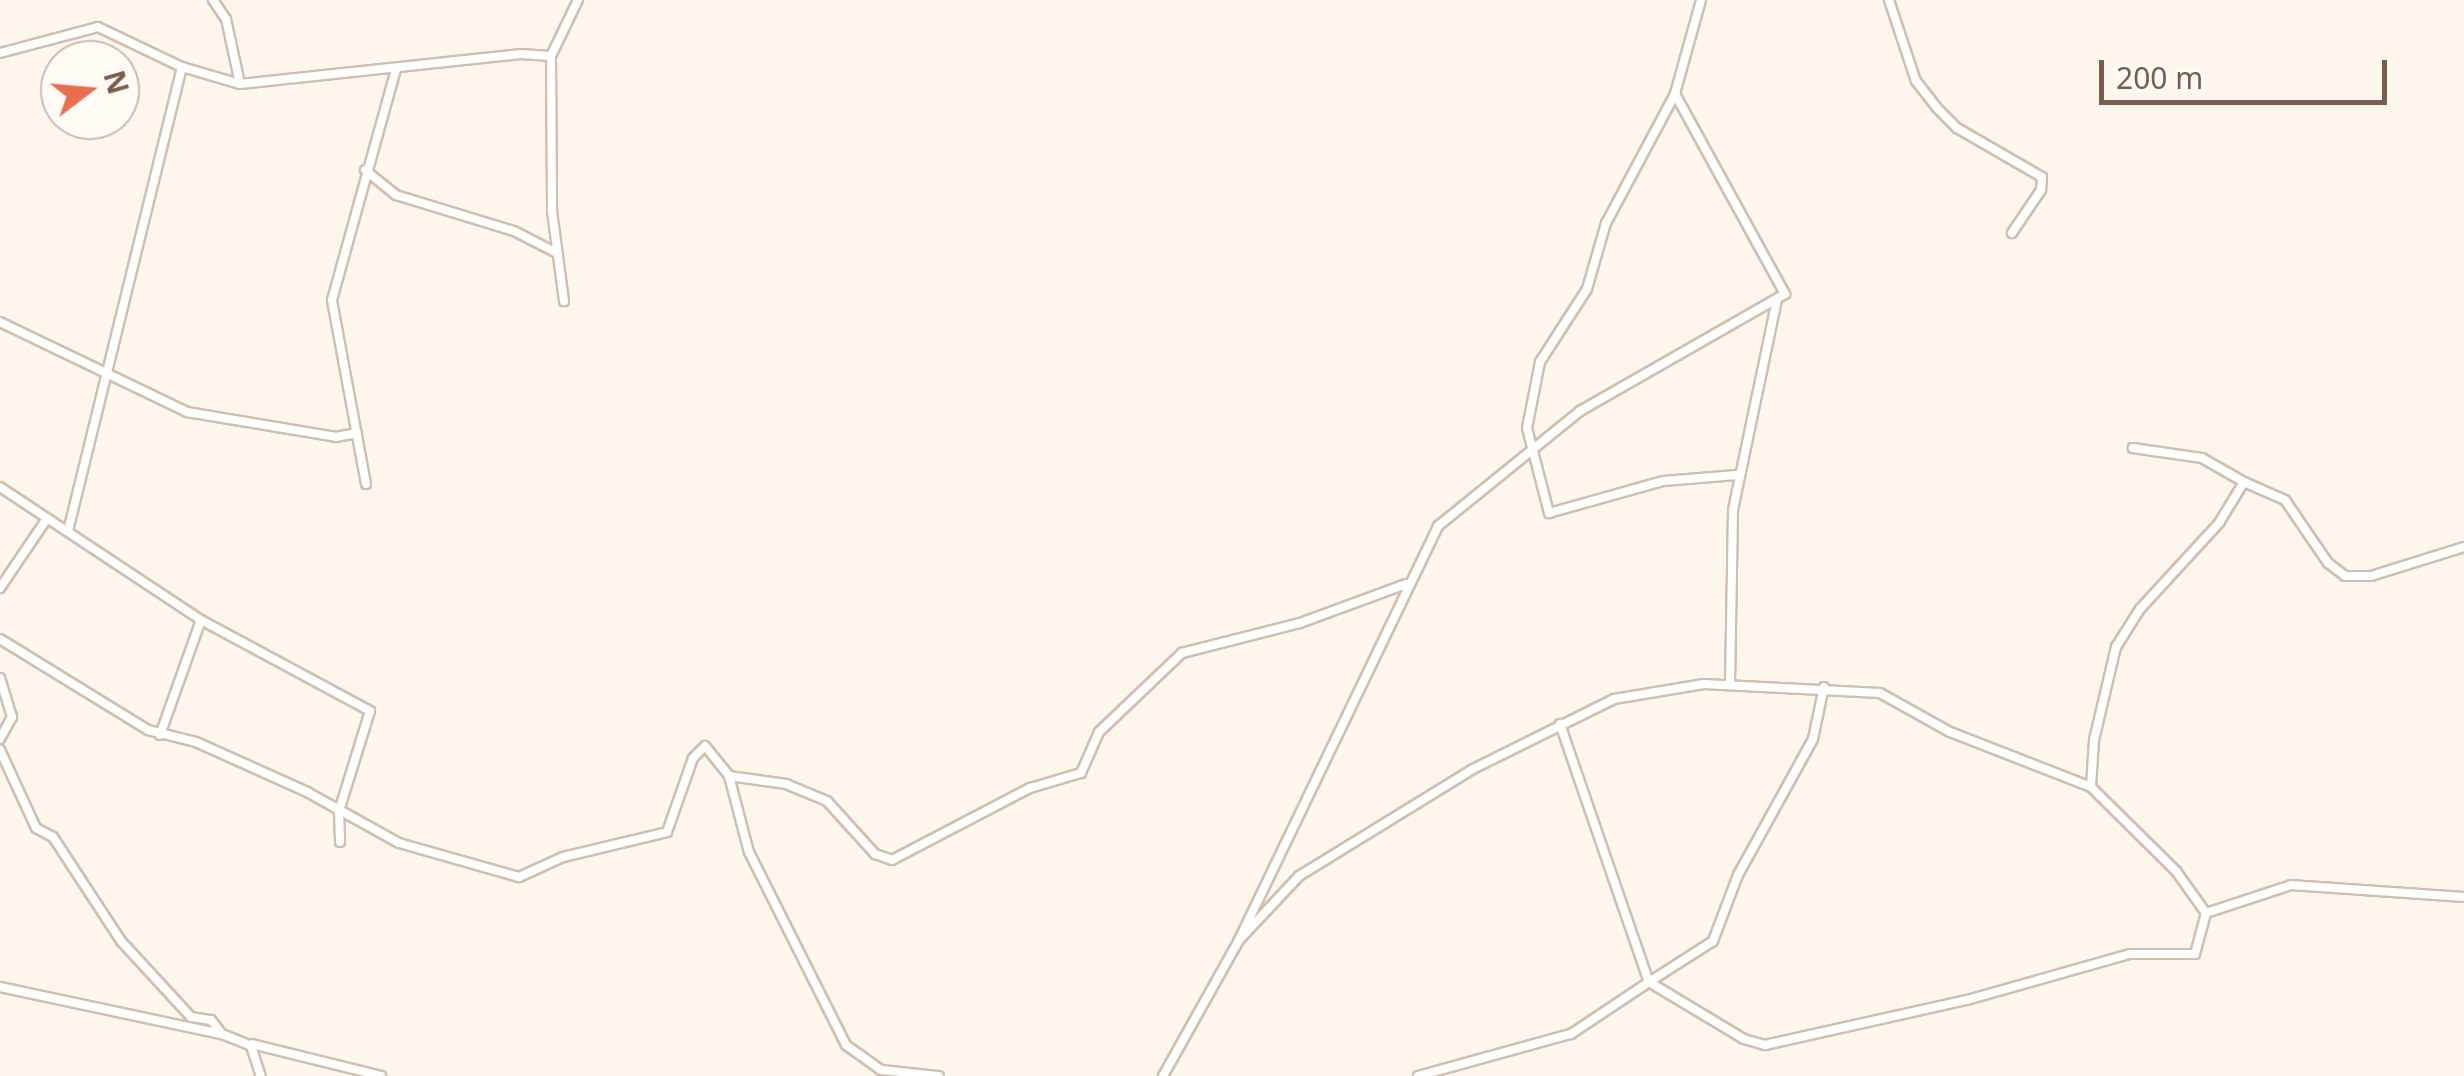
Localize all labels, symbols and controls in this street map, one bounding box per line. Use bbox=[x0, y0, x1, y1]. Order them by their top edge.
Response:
north arrow bbox=[40, 40, 140, 140]
scale bar bbox=[2104, 40, 2392, 102]
text: 200 m bbox=[2116, 57, 2203, 98]
text: N bbox=[96, 66, 138, 98]

